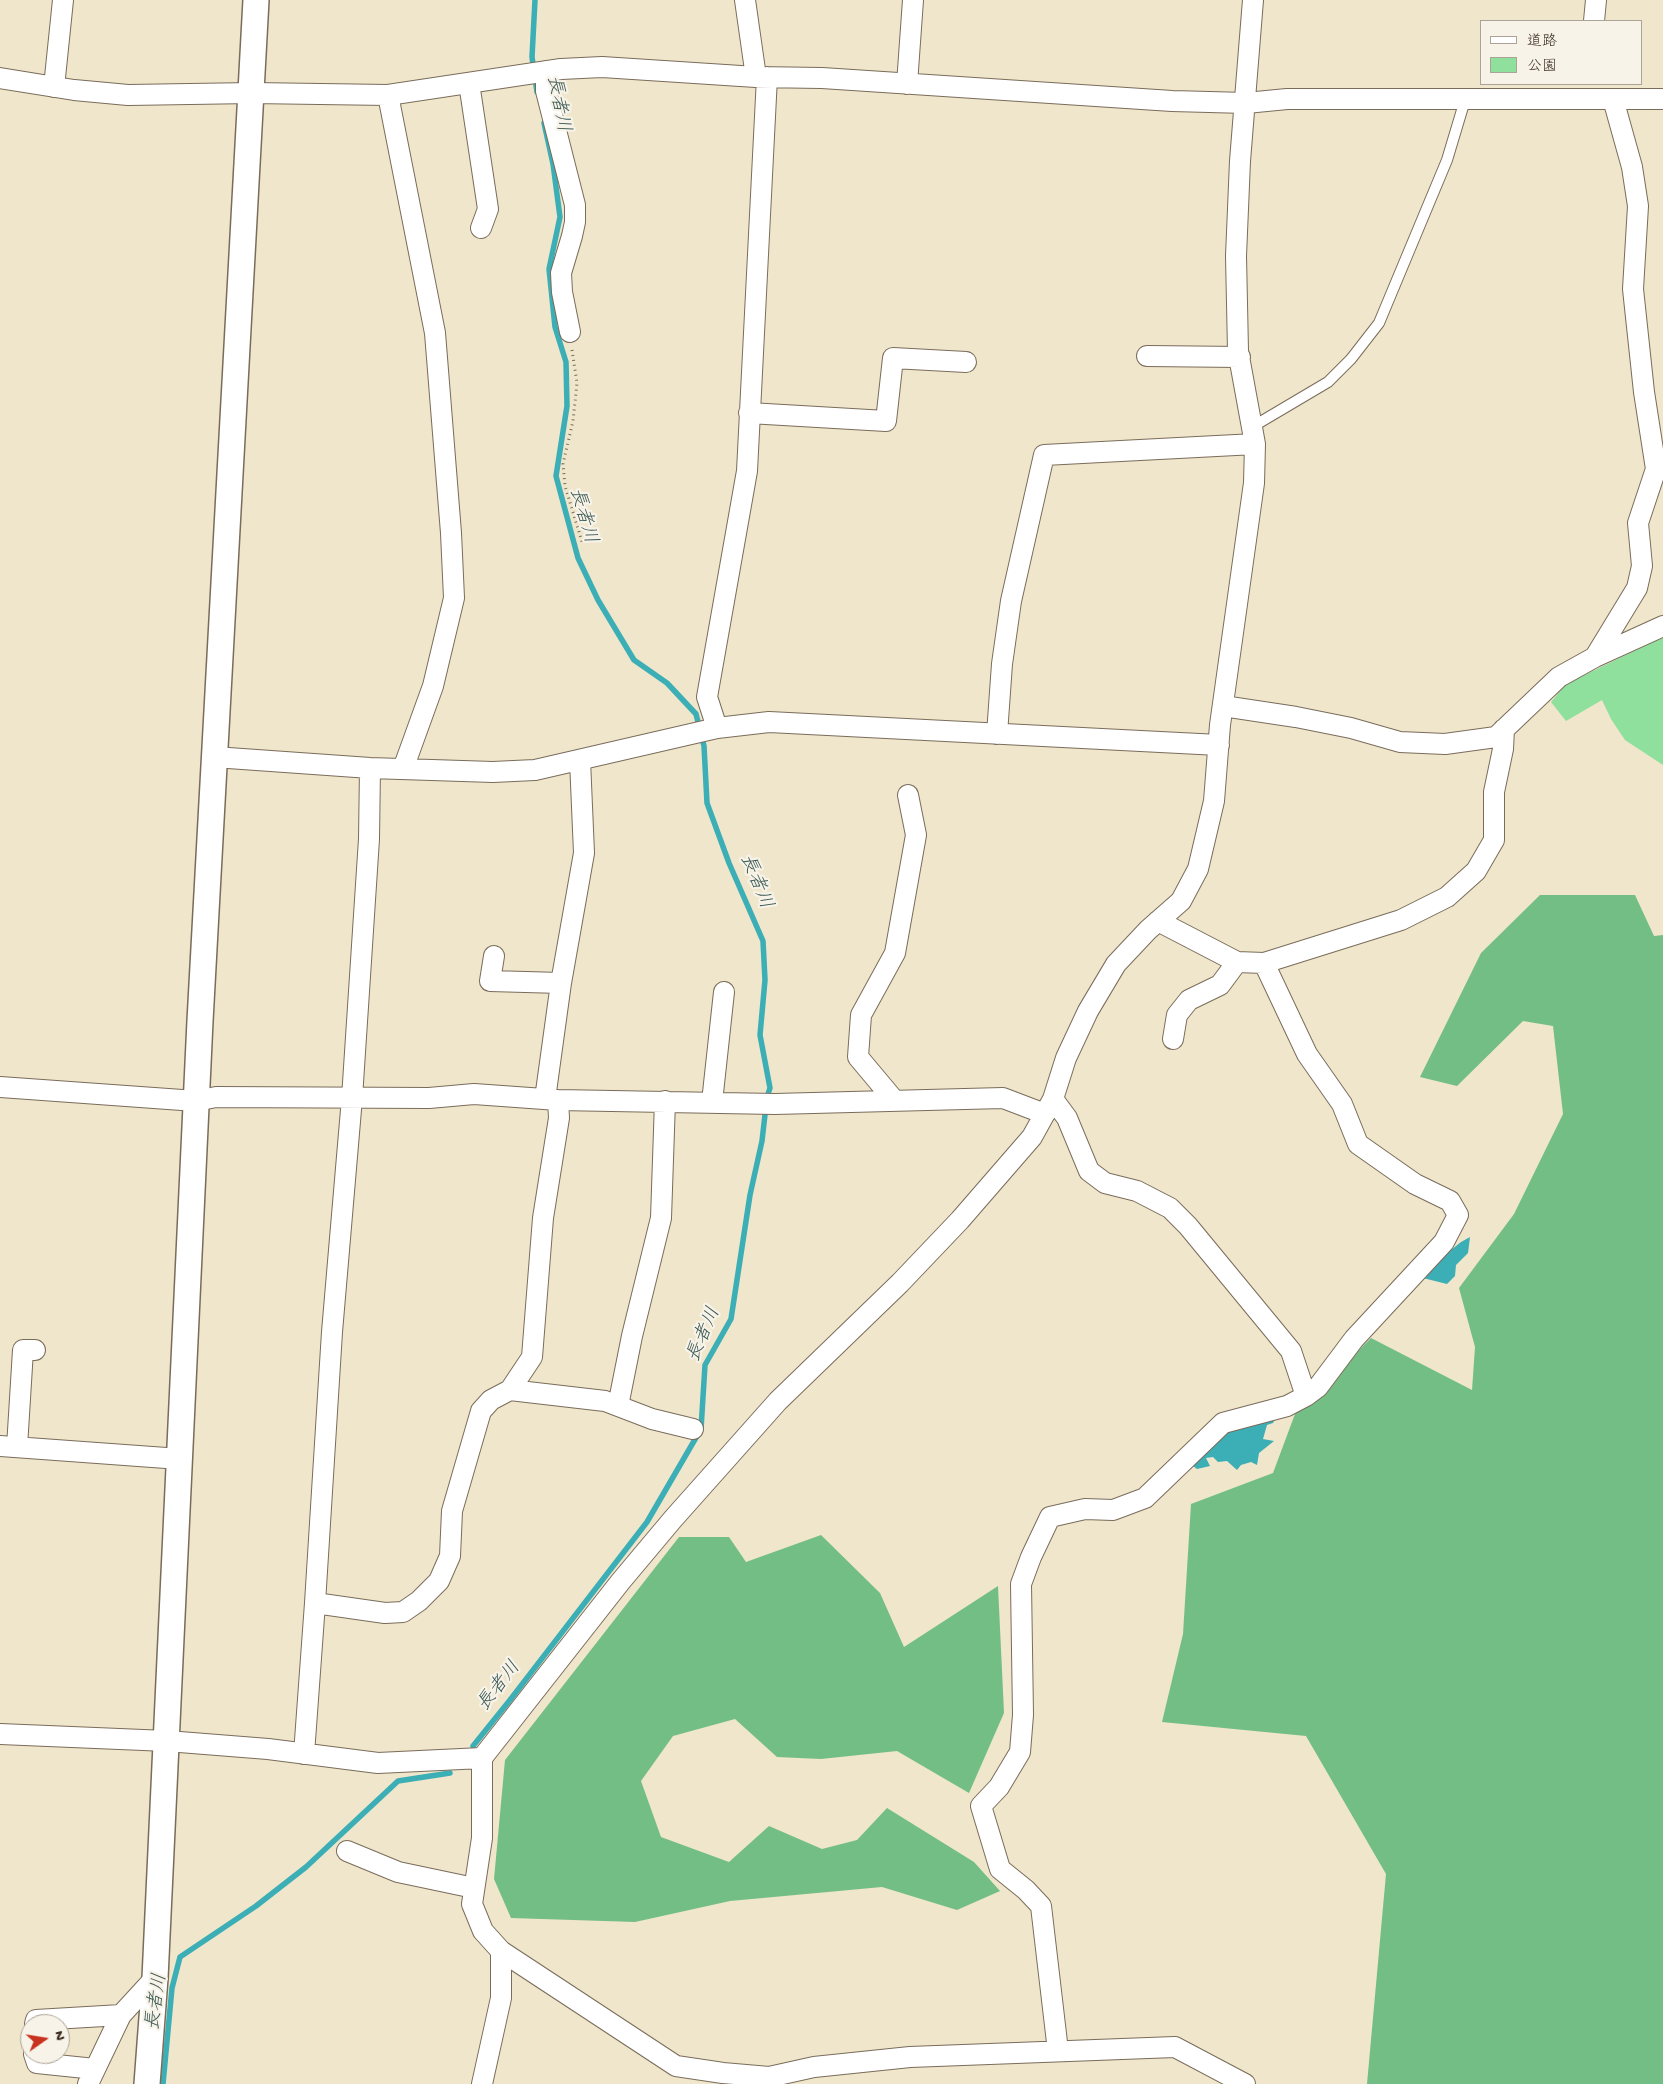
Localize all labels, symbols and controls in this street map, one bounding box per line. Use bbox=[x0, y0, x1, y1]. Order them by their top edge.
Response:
legend bbox=[1480, 20, 1643, 85]
text: 道路 bbox=[1527, 33, 1557, 51]
text: 公園 bbox=[1527, 58, 1557, 76]
water label: 長者川 bbox=[540, 74, 574, 134]
water label: 長者川 bbox=[563, 485, 601, 547]
water label: 長者川 bbox=[734, 851, 776, 913]
water label: 長者川 bbox=[683, 1304, 727, 1366]
water label: 長者川 bbox=[473, 1658, 527, 1716]
water label: 長者川 bbox=[143, 1972, 173, 2032]
north arrow bbox=[20, 2014, 70, 2064]
text: N bbox=[50, 2029, 68, 2042]

